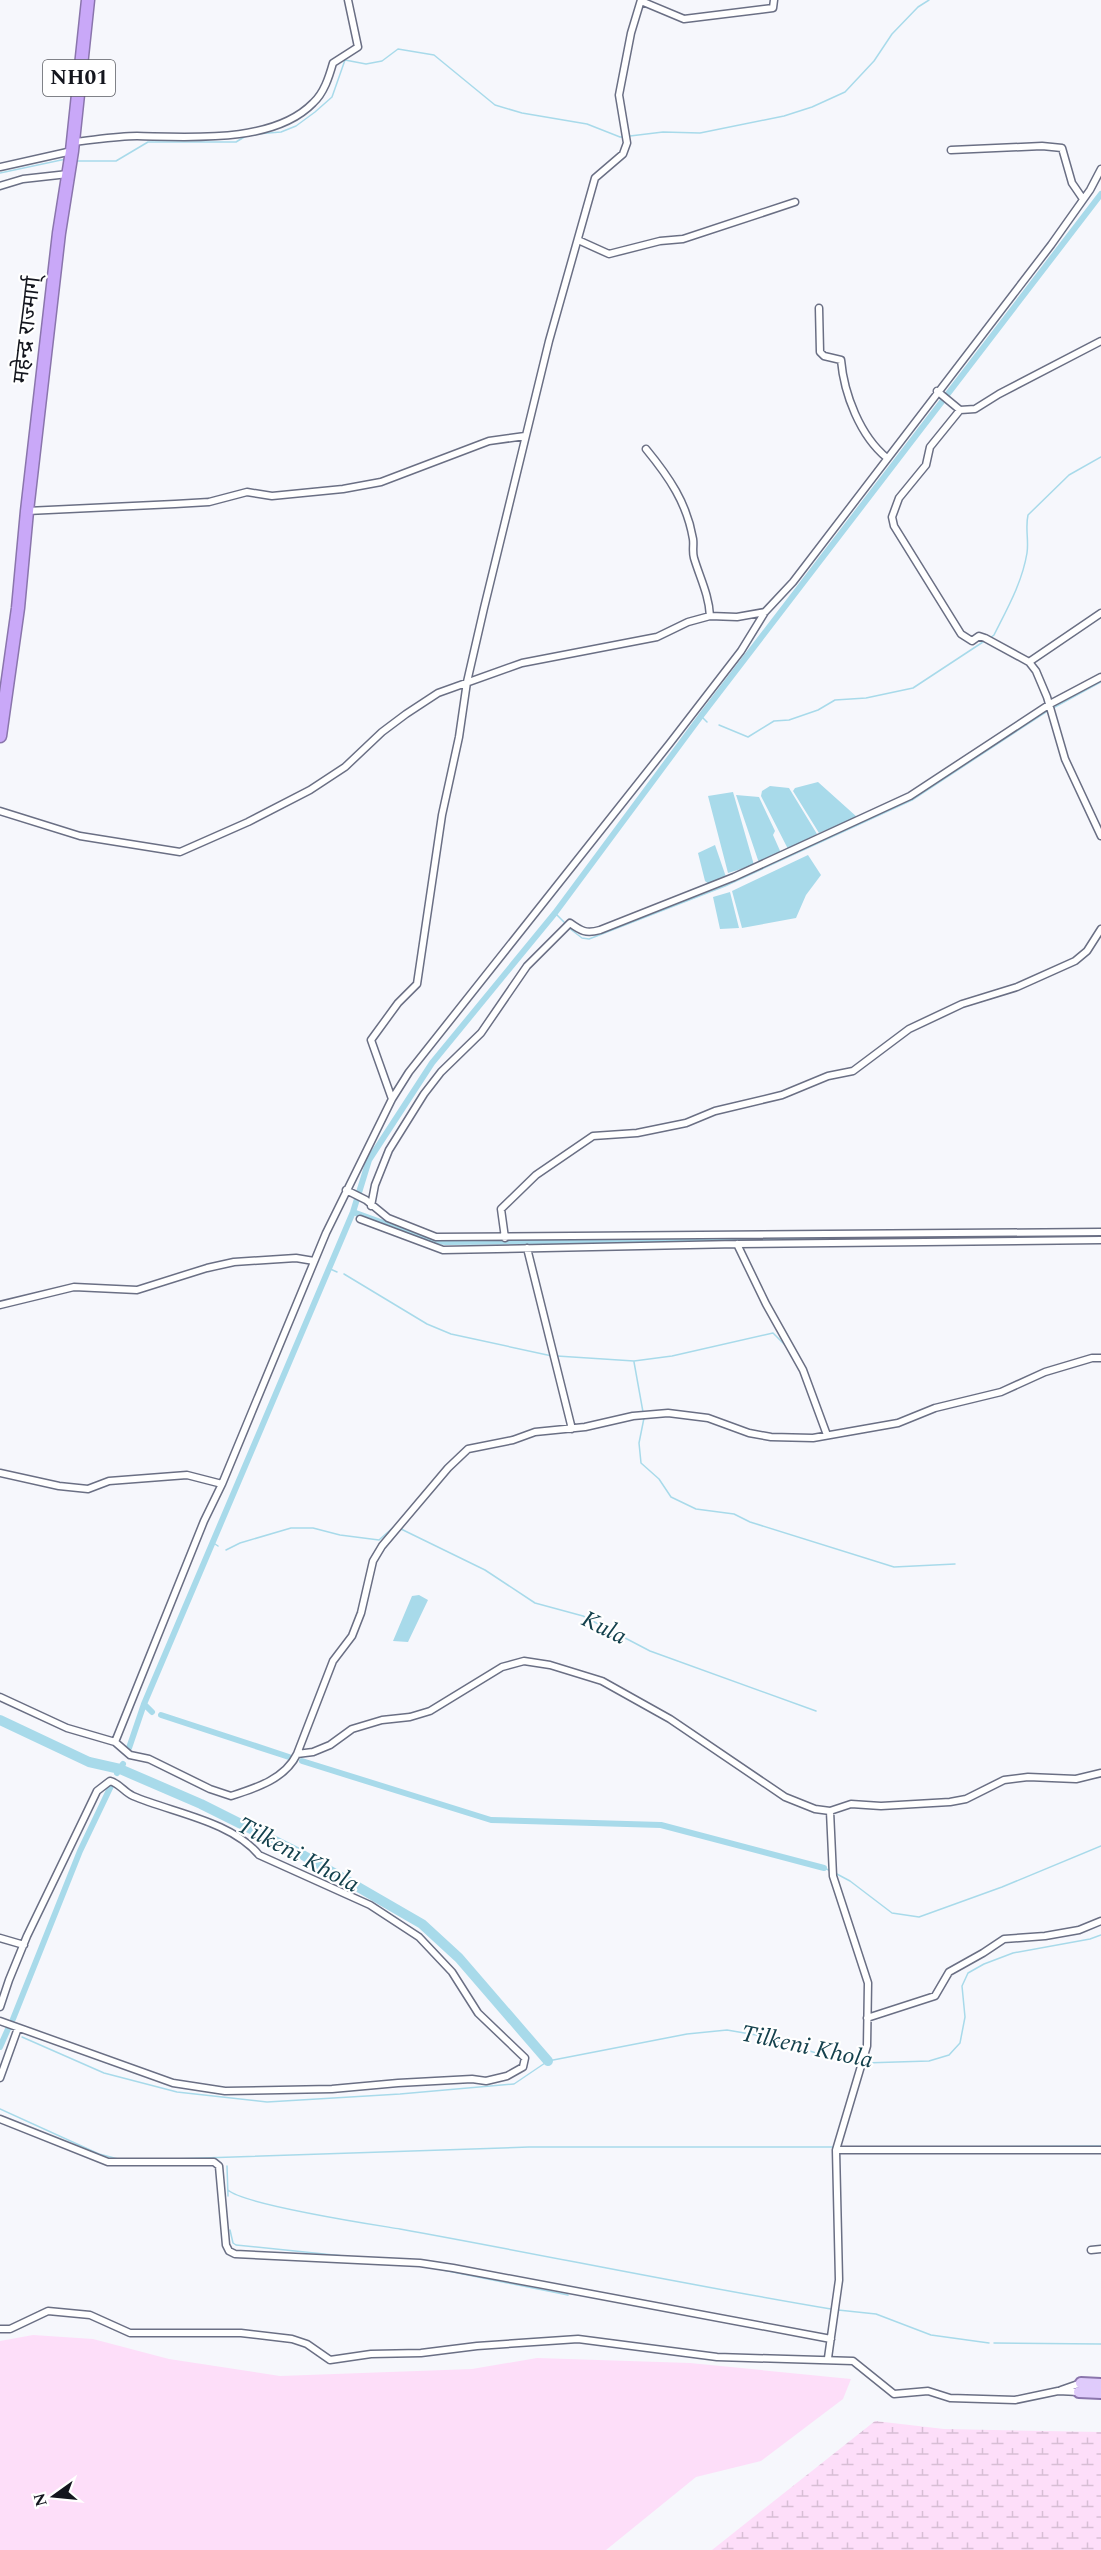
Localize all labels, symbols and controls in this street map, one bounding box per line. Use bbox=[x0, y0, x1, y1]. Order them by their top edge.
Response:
road number: NH01 bbox=[43, 60, 115, 96]
street label: महेन्द्र राज्मार्ग् bbox=[4, 272, 50, 385]
water label: Kula bbox=[575, 1602, 633, 1654]
water label: Tilkeni Khola bbox=[230, 1808, 366, 1902]
water label: Tilkeni Khola bbox=[738, 2015, 876, 2079]
north arrow bbox=[24, 2466, 84, 2526]
text: N bbox=[27, 2490, 54, 2509]

